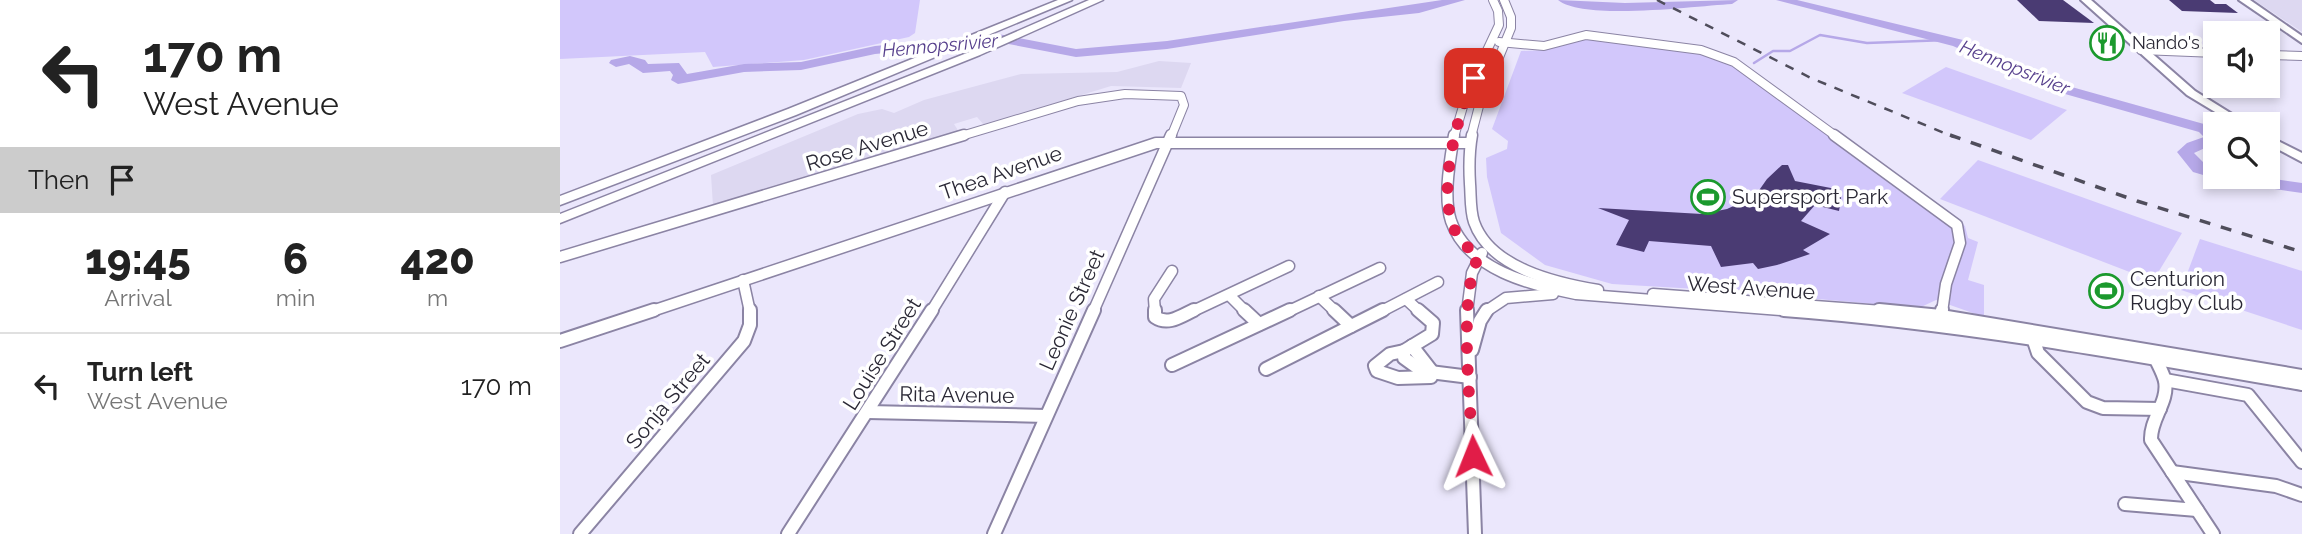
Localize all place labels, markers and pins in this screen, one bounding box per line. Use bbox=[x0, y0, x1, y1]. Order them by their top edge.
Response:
restaurant icon: Nando's bbox=[2088, 24, 2126, 62]
place label: Nando's bbox=[2132, 32, 2200, 53]
pin bbox=[1444, 48, 1504, 108]
sports icon: Supersport Park bbox=[1689, 178, 1727, 216]
place label: Supersport Park bbox=[1732, 184, 1888, 209]
place label: Centurion Rugby Club bbox=[2130, 266, 2243, 315]
sports icon: Centurion Rugby Club bbox=[2087, 272, 2125, 310]

